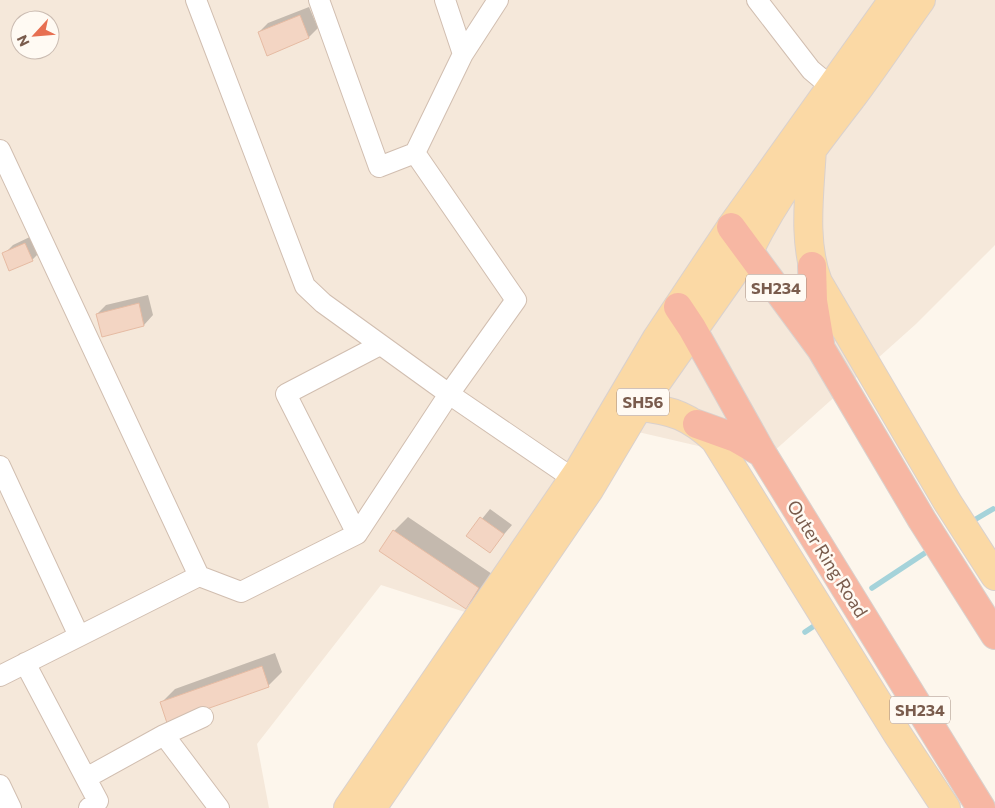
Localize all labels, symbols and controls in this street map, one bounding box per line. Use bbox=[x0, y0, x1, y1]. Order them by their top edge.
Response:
north arrow bbox=[10, 10, 60, 60]
text: N bbox=[13, 32, 33, 49]
road number: SH234 bbox=[746, 274, 806, 302]
road number: SH56 bbox=[617, 388, 669, 416]
street label: Outer Ring Road bbox=[783, 496, 873, 621]
road number: SH234 bbox=[890, 696, 950, 724]

